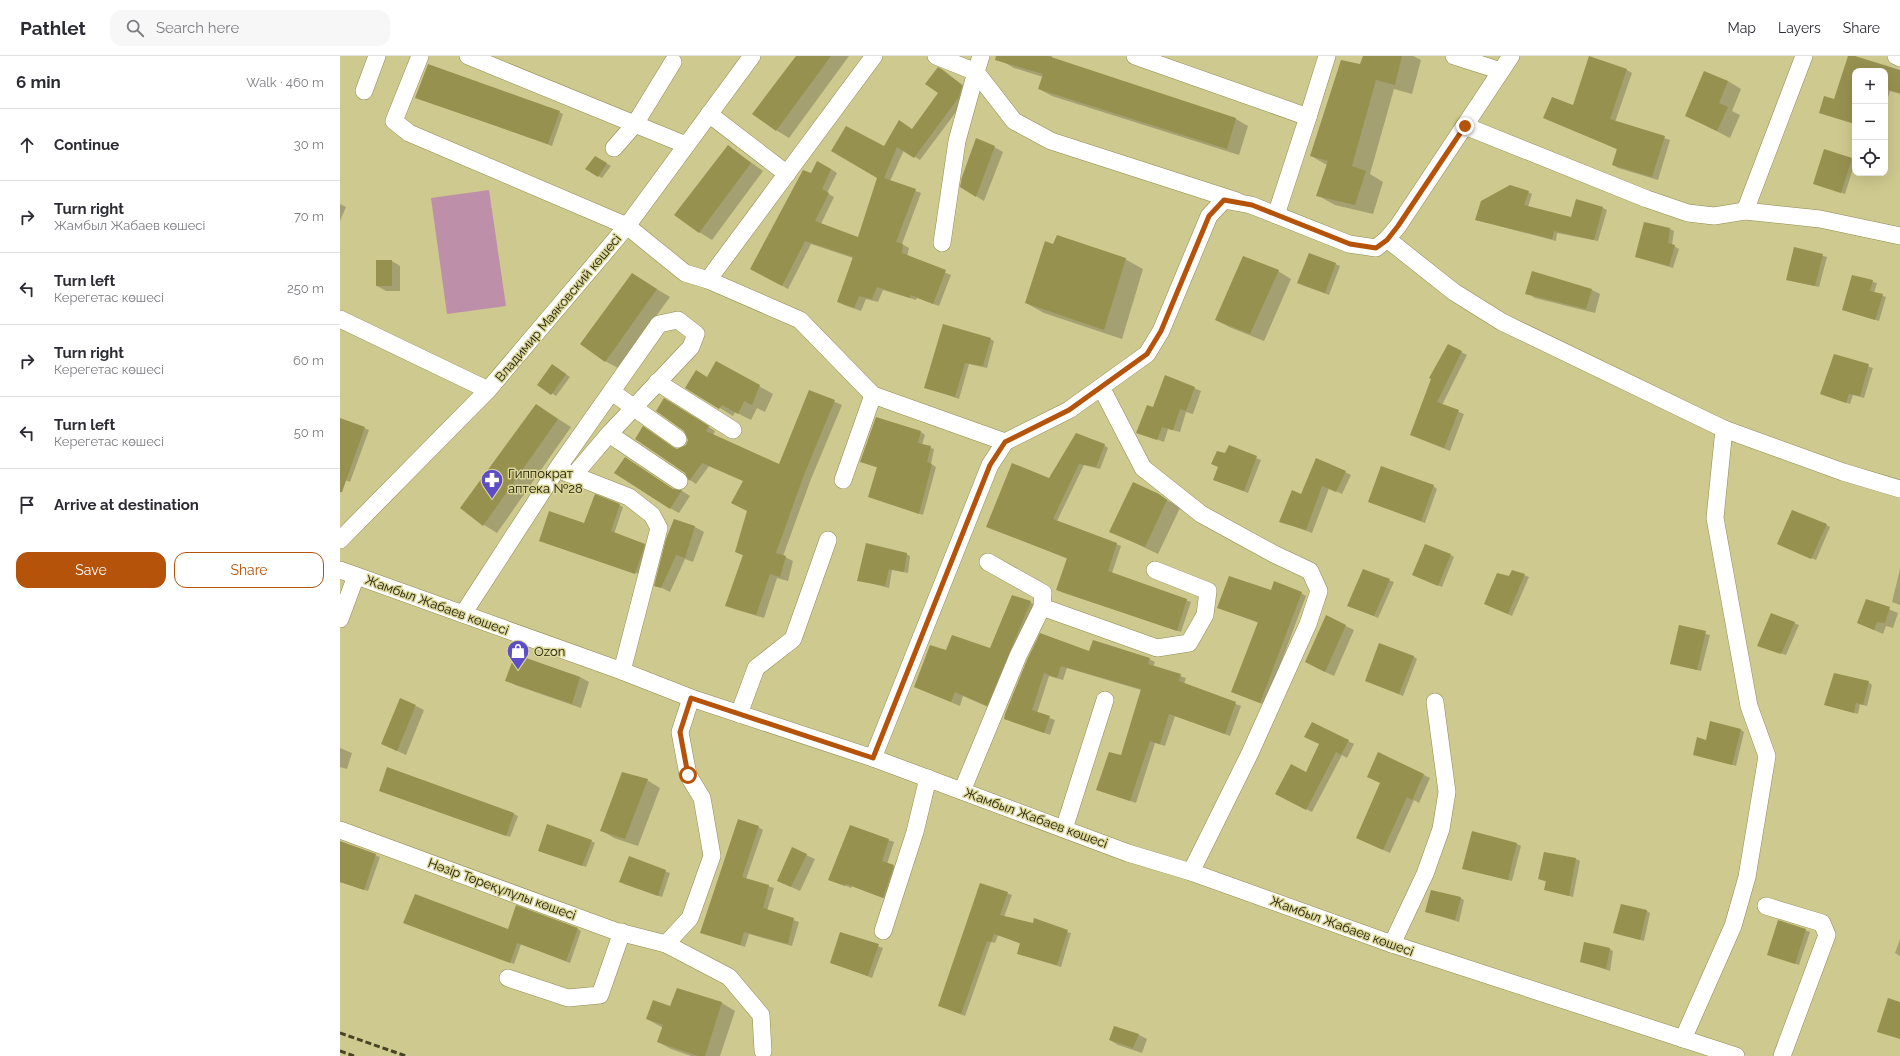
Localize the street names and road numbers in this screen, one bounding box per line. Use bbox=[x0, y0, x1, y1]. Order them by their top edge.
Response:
street label: Владимир Маяковский көшесі bbox=[492, 231, 624, 385]
street label: Жамбыл Жабаев көшесі bbox=[363, 572, 511, 638]
street label: Жамбыл Жабаев көшесі bbox=[962, 785, 1110, 851]
street label: Нәзір Төреқұлұлы көшесі bbox=[426, 855, 578, 923]
street label: Жамбыл Жабаев көшесі bbox=[1268, 893, 1416, 959]

